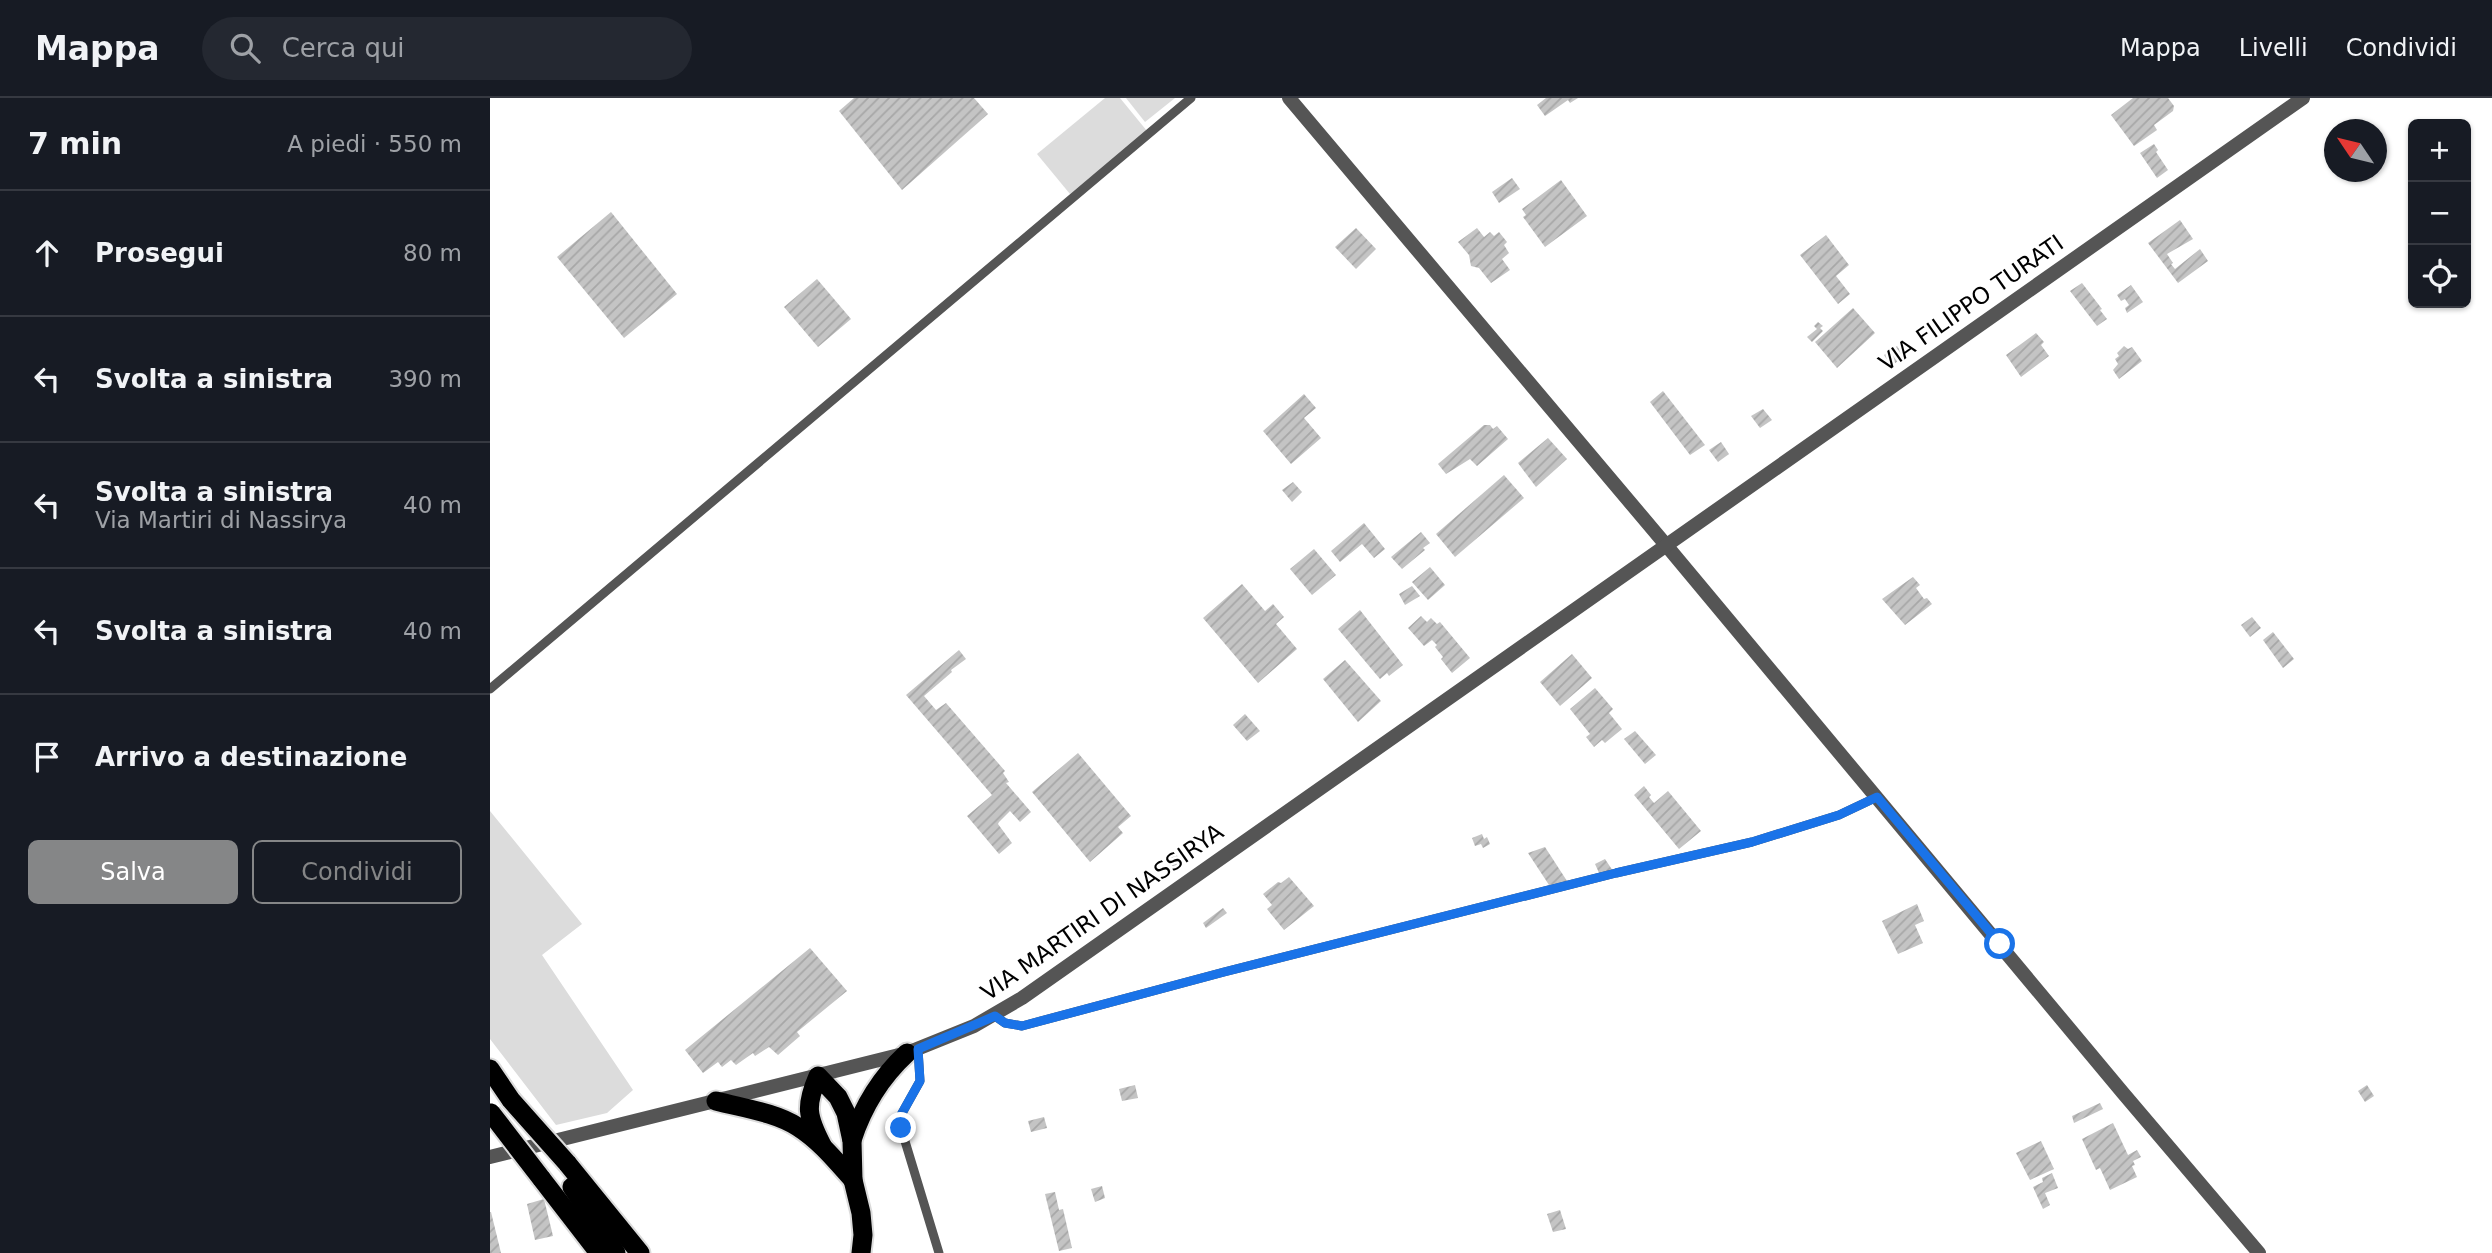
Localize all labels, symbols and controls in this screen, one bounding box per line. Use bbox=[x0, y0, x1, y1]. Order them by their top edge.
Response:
search box bbox=[202, 17, 692, 80]
text: Mappa bbox=[35, 29, 160, 68]
icon: search bbox=[226, 29, 264, 67]
text: Cerca qui bbox=[282, 33, 405, 63]
text: Mappa bbox=[2120, 34, 2201, 62]
text: Livelli bbox=[2239, 34, 2308, 62]
text: Condividi bbox=[2346, 34, 2457, 62]
north arrow bbox=[2324, 119, 2387, 182]
map controls bbox=[2408, 119, 2471, 308]
button: + bbox=[2408, 119, 2471, 182]
text: 7 min bbox=[28, 126, 122, 161]
text: A piedi · 550 m bbox=[287, 131, 462, 157]
button: − bbox=[2408, 182, 2471, 245]
street label: VIA FILIPPO TURATI bbox=[1874, 230, 2068, 376]
icon: ahead bbox=[28, 234, 66, 272]
text: Prosegui bbox=[95, 238, 224, 268]
text: 80 m bbox=[403, 240, 462, 266]
button: locate bbox=[2408, 245, 2471, 308]
icon: left bbox=[28, 360, 66, 398]
text: Svolta a sinistra bbox=[95, 364, 333, 394]
text: 390 m bbox=[388, 366, 462, 392]
text: Svolta a sinistra bbox=[95, 477, 333, 507]
icon: left bbox=[28, 486, 66, 524]
text: 40 m bbox=[403, 492, 462, 518]
text: Via Martiri di Nassirya bbox=[95, 507, 347, 533]
icon: left bbox=[28, 612, 66, 650]
text: Svolta a sinistra bbox=[95, 616, 333, 646]
text: 40 m bbox=[403, 618, 462, 644]
icon: arrive bbox=[28, 738, 66, 776]
text: Arrivo a destinazione bbox=[95, 742, 407, 772]
street label: VIA MARTIRI DI NASSIRYA bbox=[976, 818, 1228, 1006]
button: Salva bbox=[28, 840, 238, 904]
button: Condividi bbox=[252, 840, 462, 904]
route start bbox=[1984, 928, 2015, 959]
route end bbox=[885, 1112, 916, 1143]

